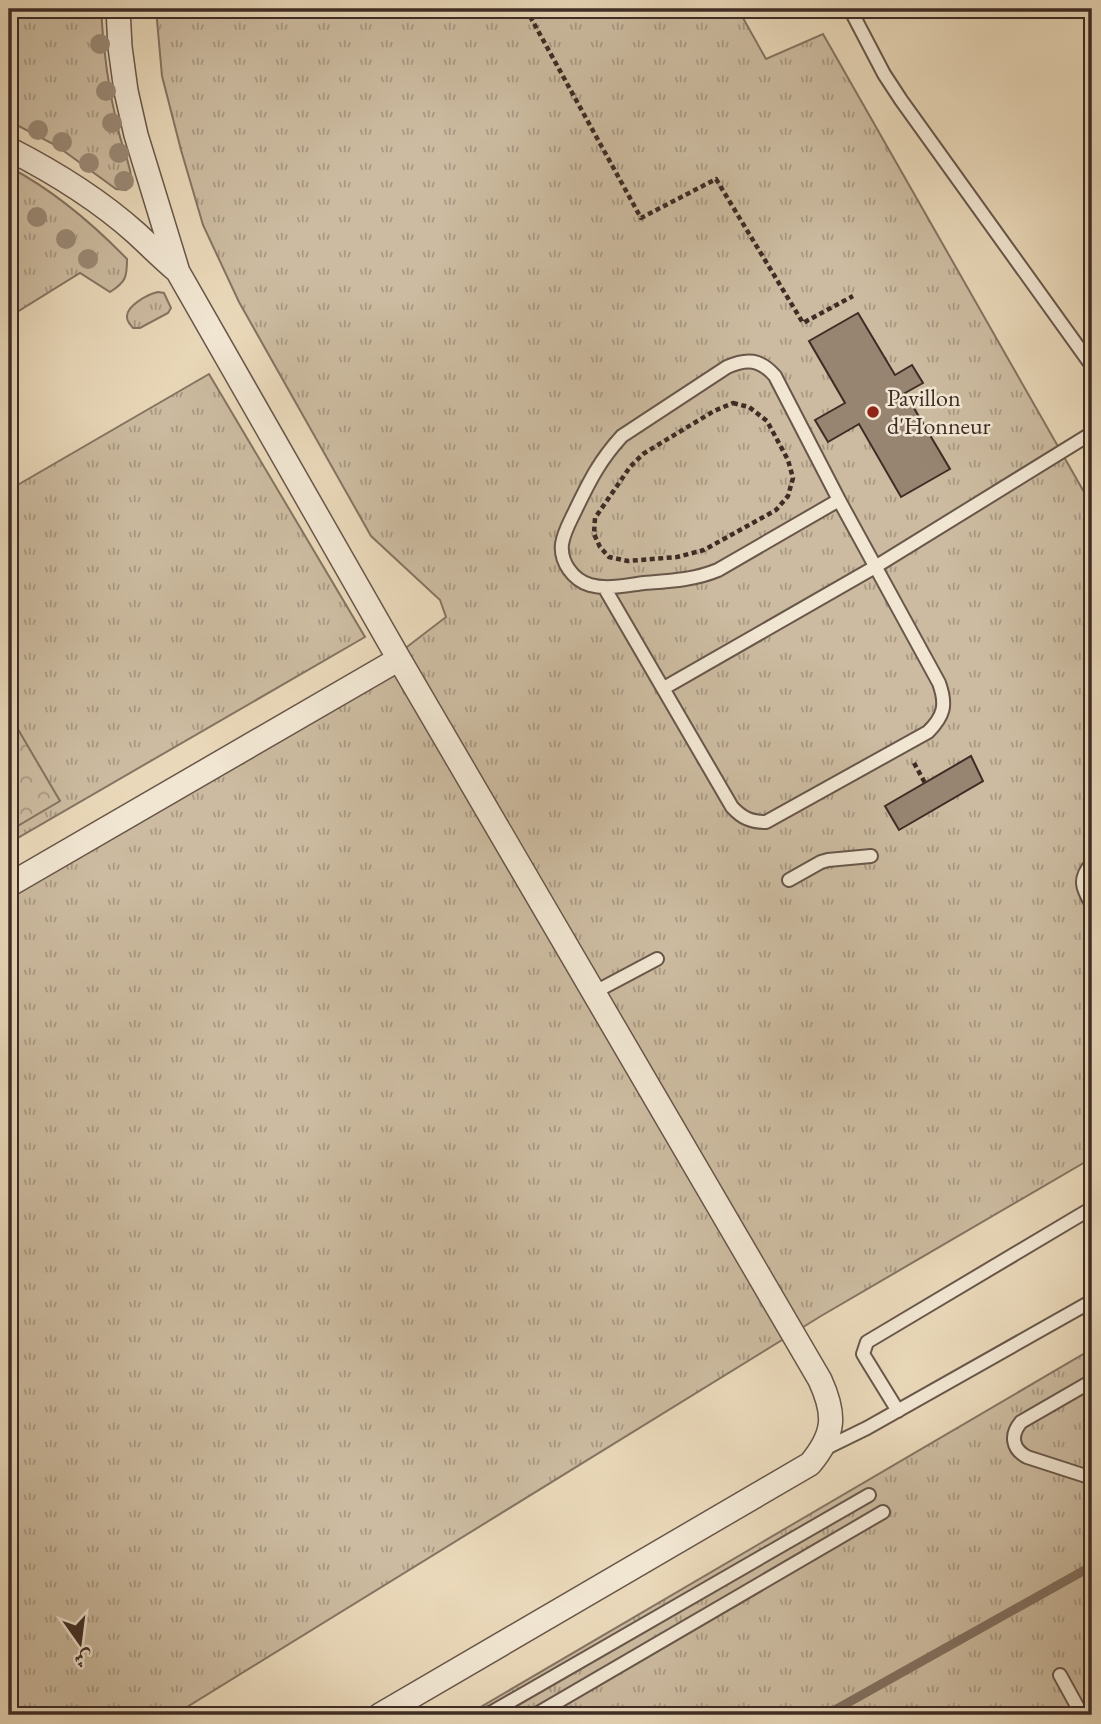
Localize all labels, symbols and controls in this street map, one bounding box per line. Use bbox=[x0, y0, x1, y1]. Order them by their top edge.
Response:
place label: Pavillon d'Honneur bbox=[887, 382, 991, 441]
marker: Pavillon d'Honneur bbox=[865, 404, 881, 420]
north arrow bbox=[46, 1608, 116, 1678]
text: ش bbox=[72, 1645, 96, 1673]

